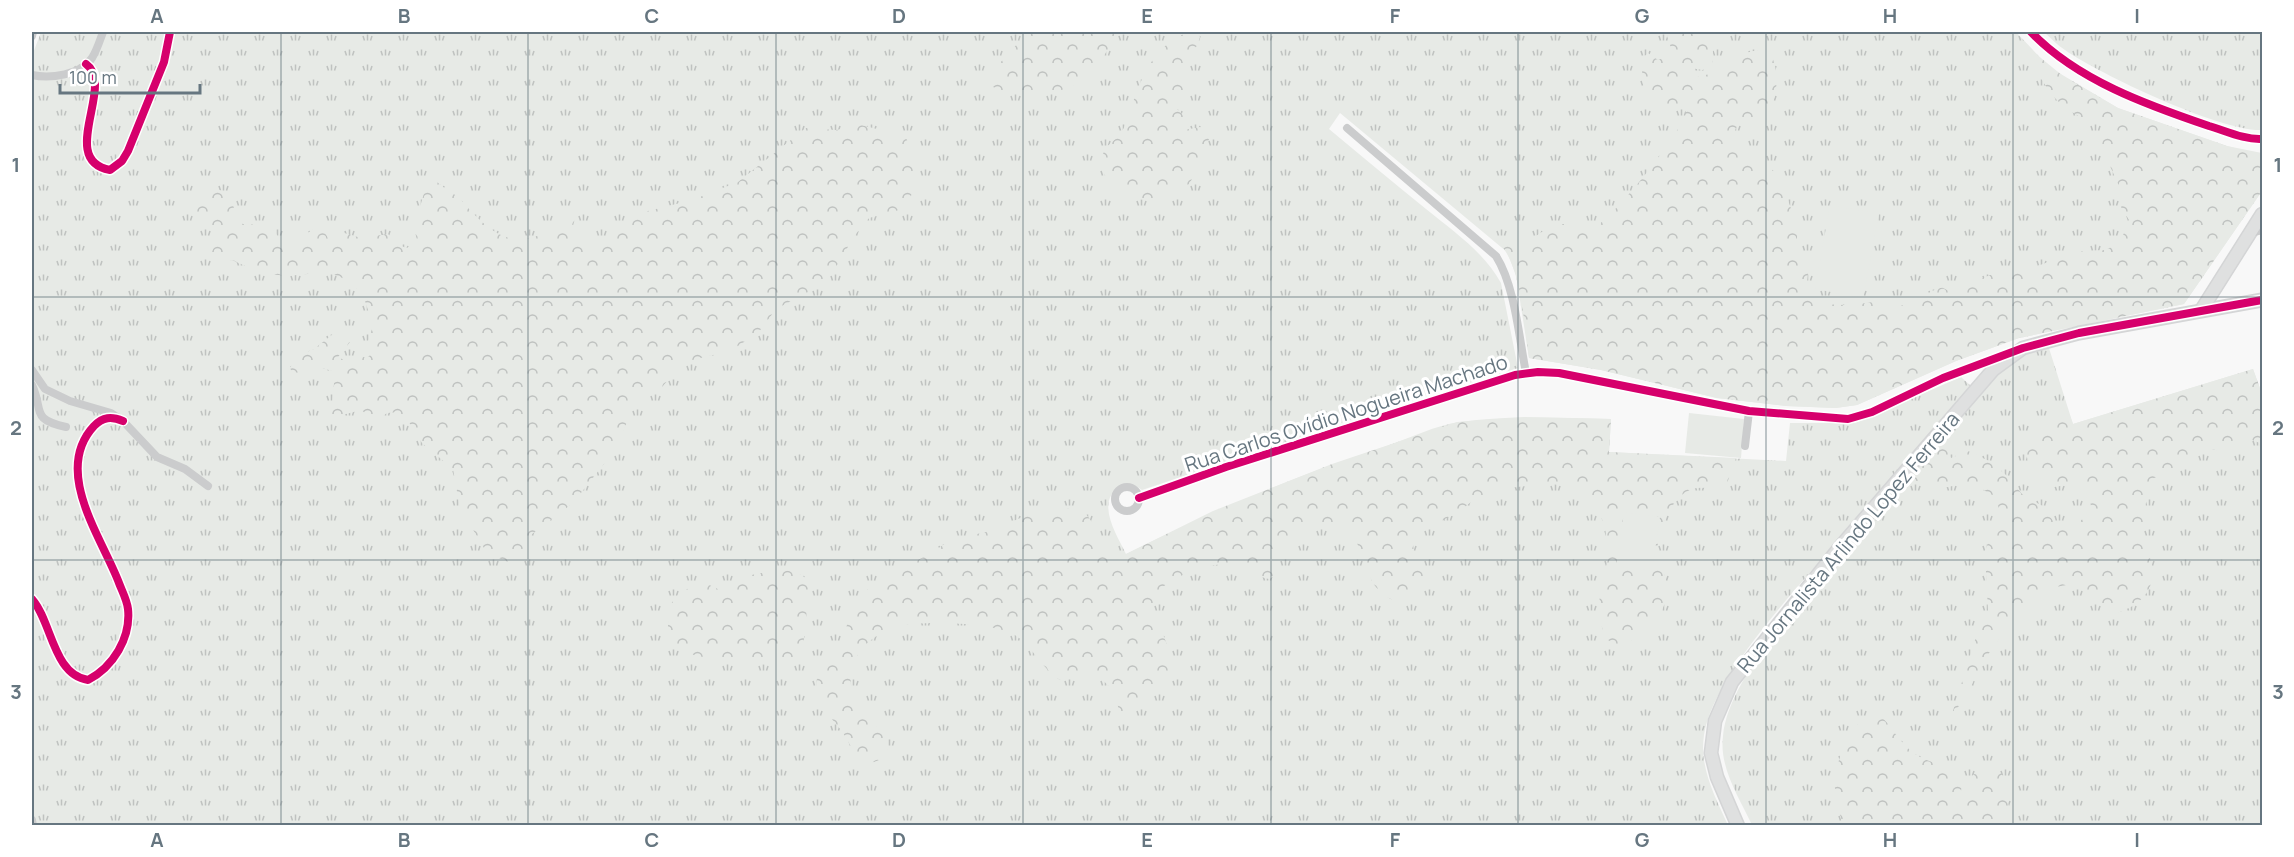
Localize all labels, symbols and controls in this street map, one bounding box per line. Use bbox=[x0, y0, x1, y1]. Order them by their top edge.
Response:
text: A bbox=[150, 2, 164, 29]
text: B bbox=[398, 2, 411, 29]
text: C bbox=[645, 2, 659, 29]
text: D bbox=[892, 2, 906, 29]
text: E bbox=[1141, 2, 1153, 29]
text: F bbox=[1390, 2, 1401, 29]
text: G bbox=[1635, 2, 1650, 29]
text: H bbox=[1883, 2, 1897, 29]
text: I bbox=[2134, 2, 2140, 29]
scale bar bbox=[60, 57, 200, 95]
text: 100 m bbox=[69, 65, 117, 89]
text: 1 bbox=[12, 151, 20, 178]
text: 1 bbox=[2274, 151, 2282, 178]
street label: Rua Carlos Ovídio Nogueira Machado bbox=[1181, 348, 1511, 478]
street label: Rua Jornalista Arlindo Lopez Ferreira bbox=[1731, 406, 1965, 678]
text: 2 bbox=[10, 414, 22, 441]
text: 2 bbox=[2272, 414, 2284, 441]
text: 3 bbox=[10, 678, 22, 705]
text: 3 bbox=[2272, 678, 2284, 705]
text: A bbox=[150, 826, 164, 853]
text: B bbox=[398, 826, 411, 853]
text: C bbox=[645, 826, 659, 853]
text: D bbox=[892, 826, 906, 853]
text: E bbox=[1141, 826, 1153, 853]
text: F bbox=[1390, 826, 1401, 853]
text: G bbox=[1635, 826, 1650, 853]
text: H bbox=[1883, 826, 1897, 853]
text: I bbox=[2134, 826, 2140, 853]

